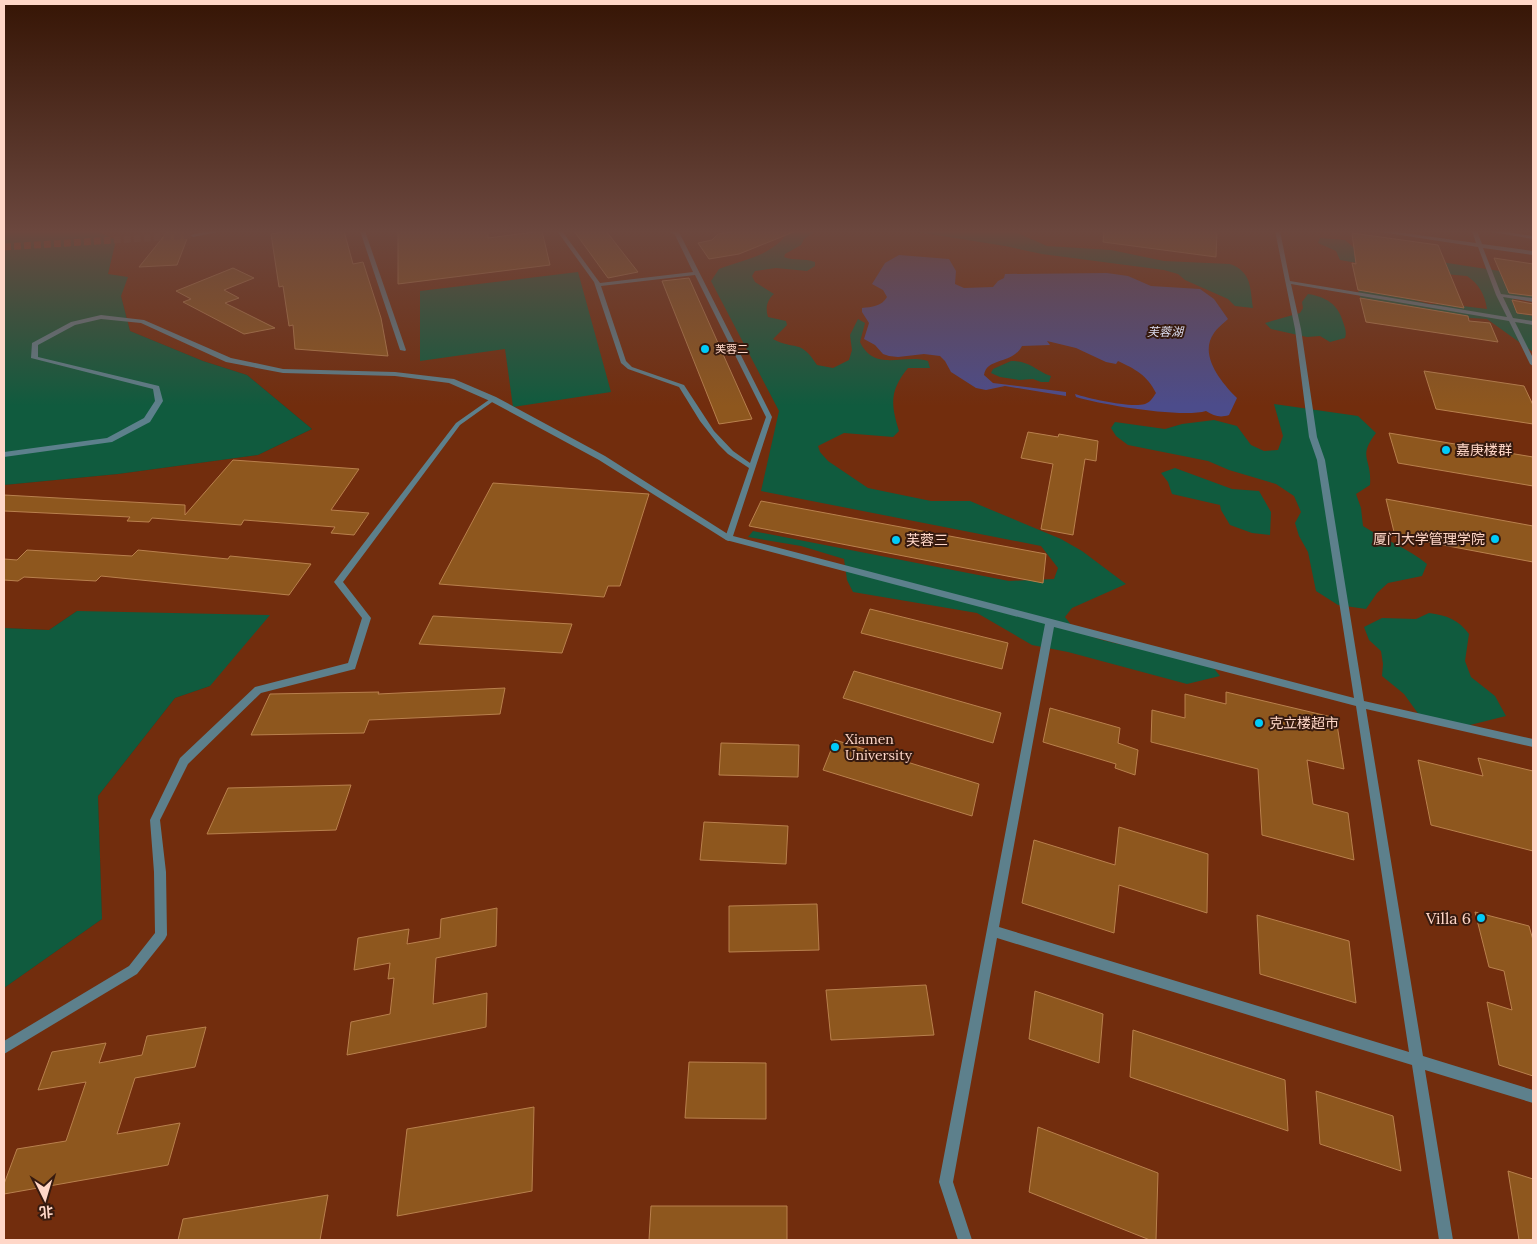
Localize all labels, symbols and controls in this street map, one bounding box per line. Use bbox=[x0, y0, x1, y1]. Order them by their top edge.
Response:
water label: 芙蓉湖 bbox=[1147, 324, 1185, 339]
place label: 芙蓉二 bbox=[715, 342, 748, 356]
marker: 芙蓉二 bbox=[699, 343, 711, 355]
place label: 嘉庚楼群 bbox=[1456, 441, 1512, 459]
marker: 嘉庚楼群 bbox=[1440, 444, 1452, 456]
place label: 厦门大学管理学院 bbox=[1373, 530, 1485, 548]
place label: 芙蓉三 bbox=[906, 531, 948, 549]
marker: 厦门大学管理学院 bbox=[1489, 533, 1501, 545]
marker: 芙蓉三 bbox=[890, 534, 902, 546]
place label: 克立楼超市 bbox=[1269, 714, 1339, 732]
marker: 克立楼超市 bbox=[1253, 717, 1265, 729]
place label: Xiamen University bbox=[845, 730, 913, 764]
marker: Xiamen University bbox=[829, 741, 841, 753]
place label: Villa 6 bbox=[1425, 908, 1471, 928]
marker: Villa 6 bbox=[1475, 912, 1487, 924]
north arrow bbox=[20, 1174, 70, 1224]
text: 北 bbox=[38, 1202, 54, 1222]

